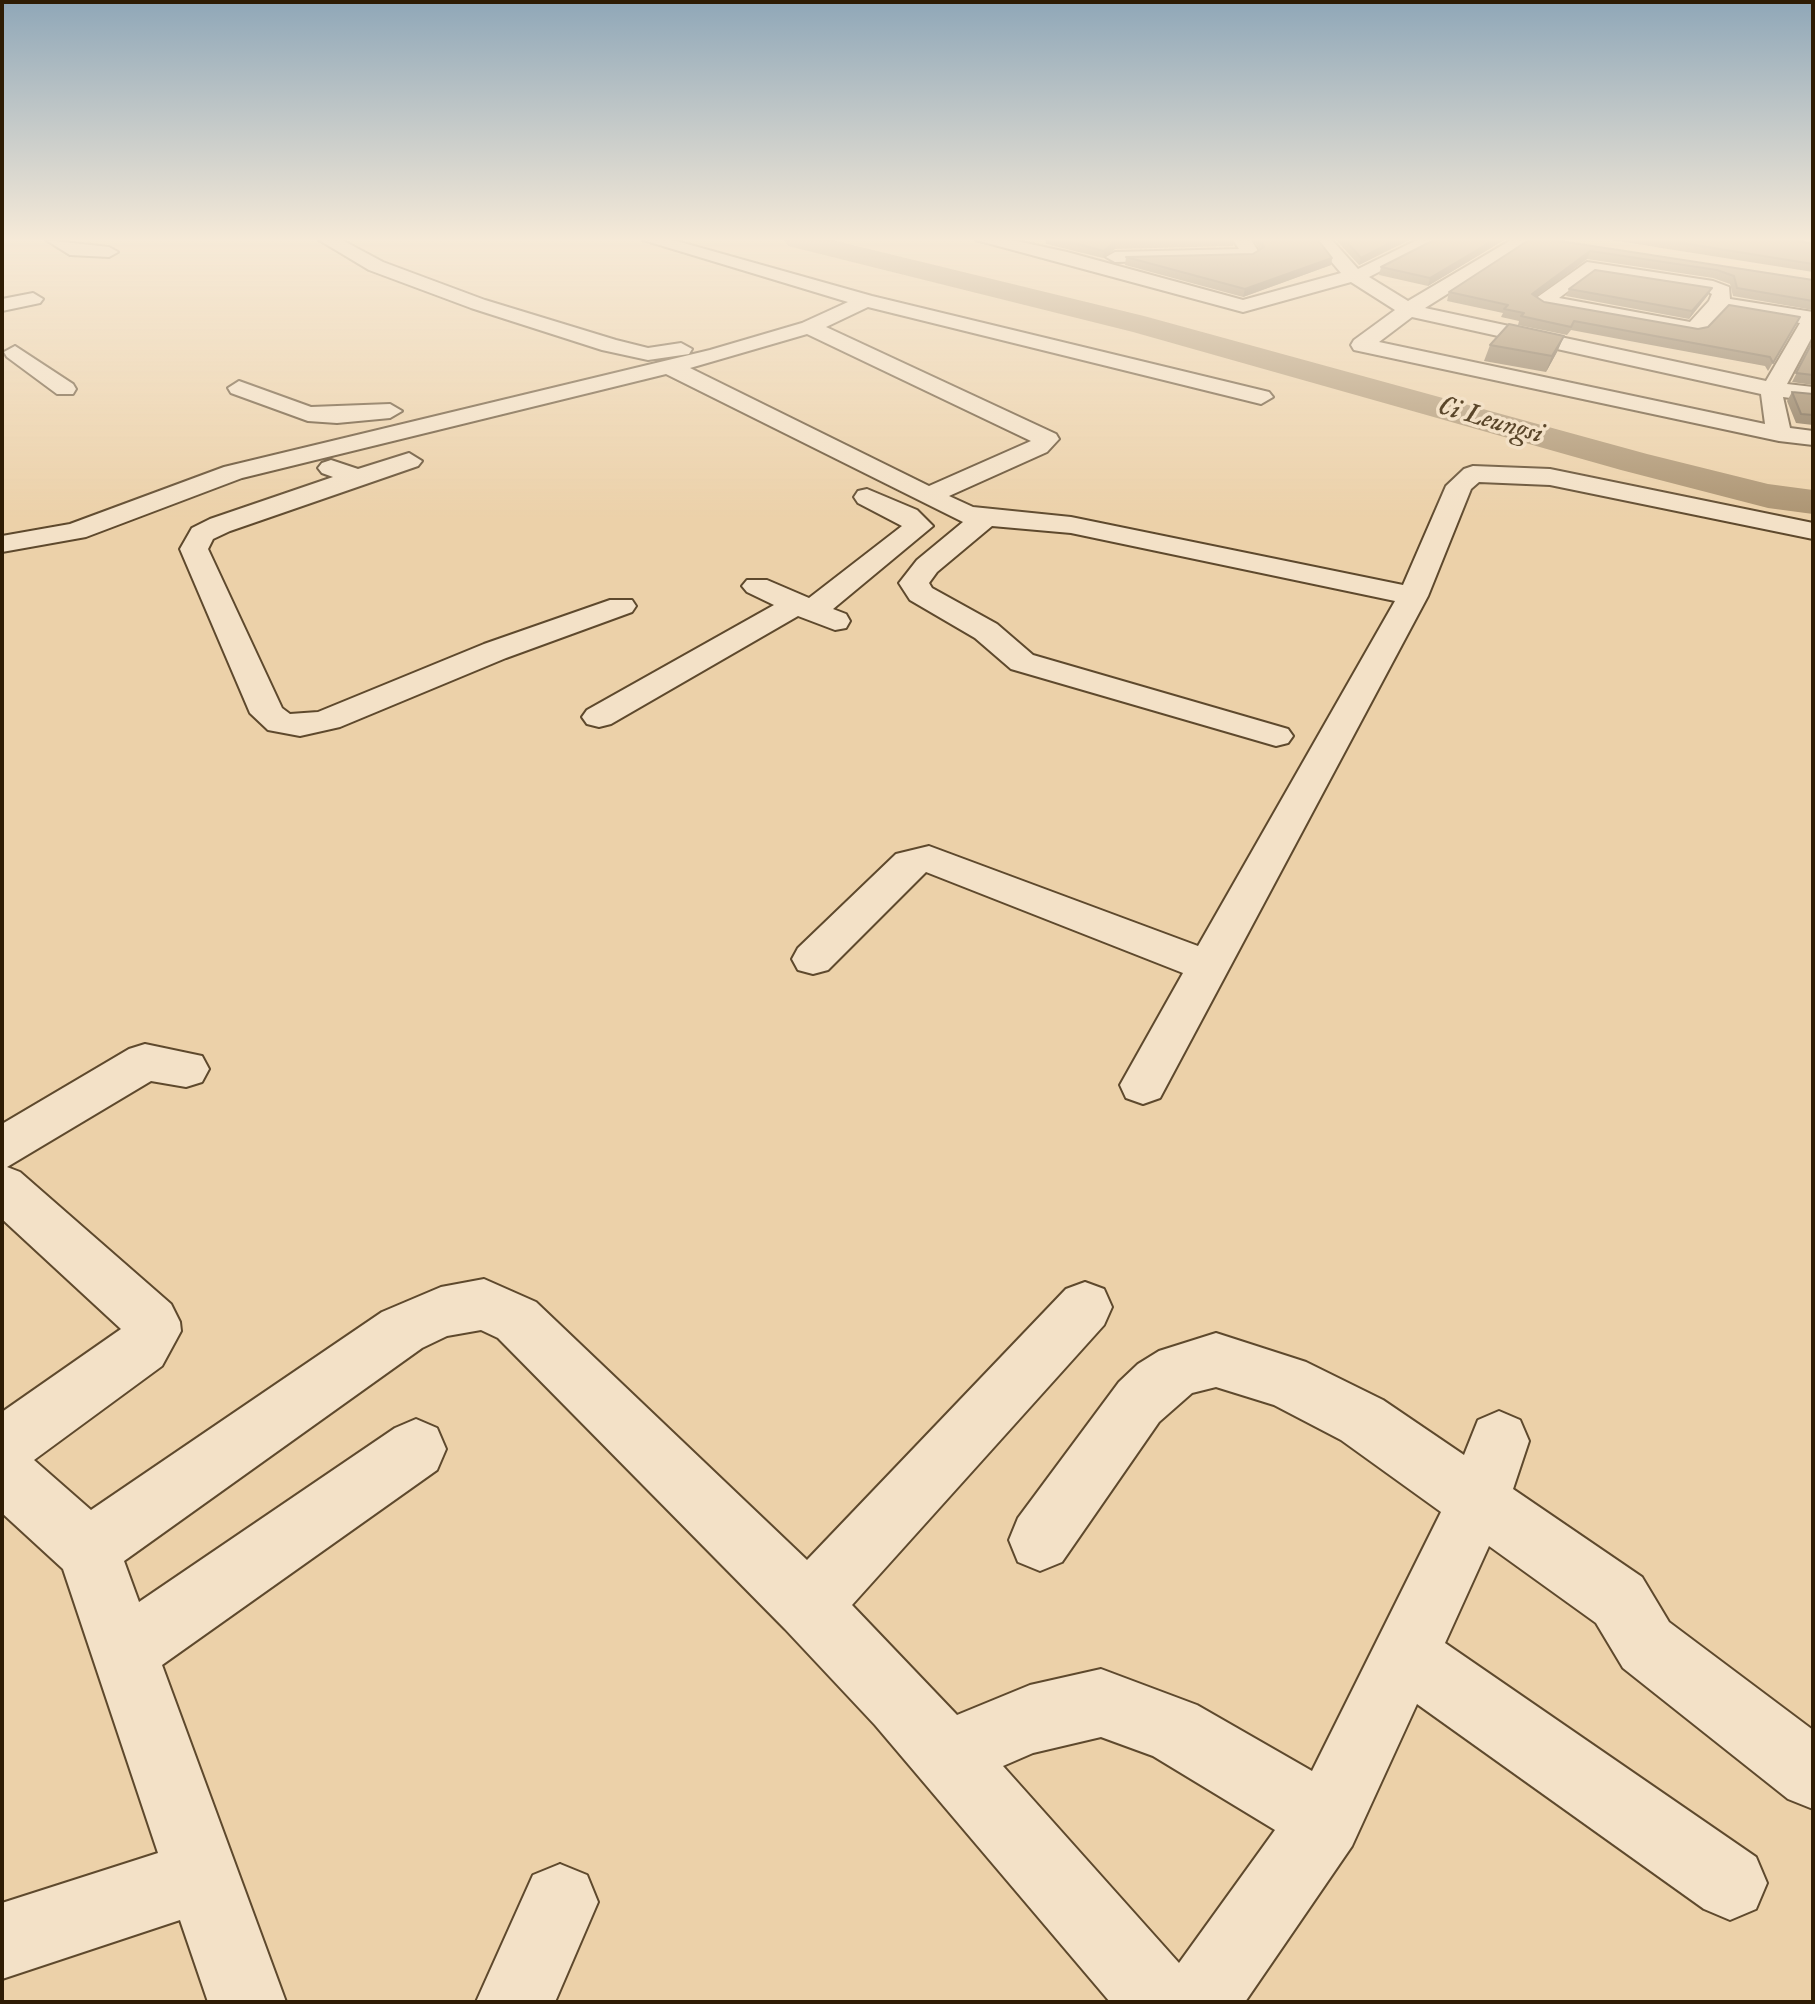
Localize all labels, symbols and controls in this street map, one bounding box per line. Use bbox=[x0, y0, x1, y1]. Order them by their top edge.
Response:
water label: Ci Leungsi bbox=[1434, 391, 1546, 453]

